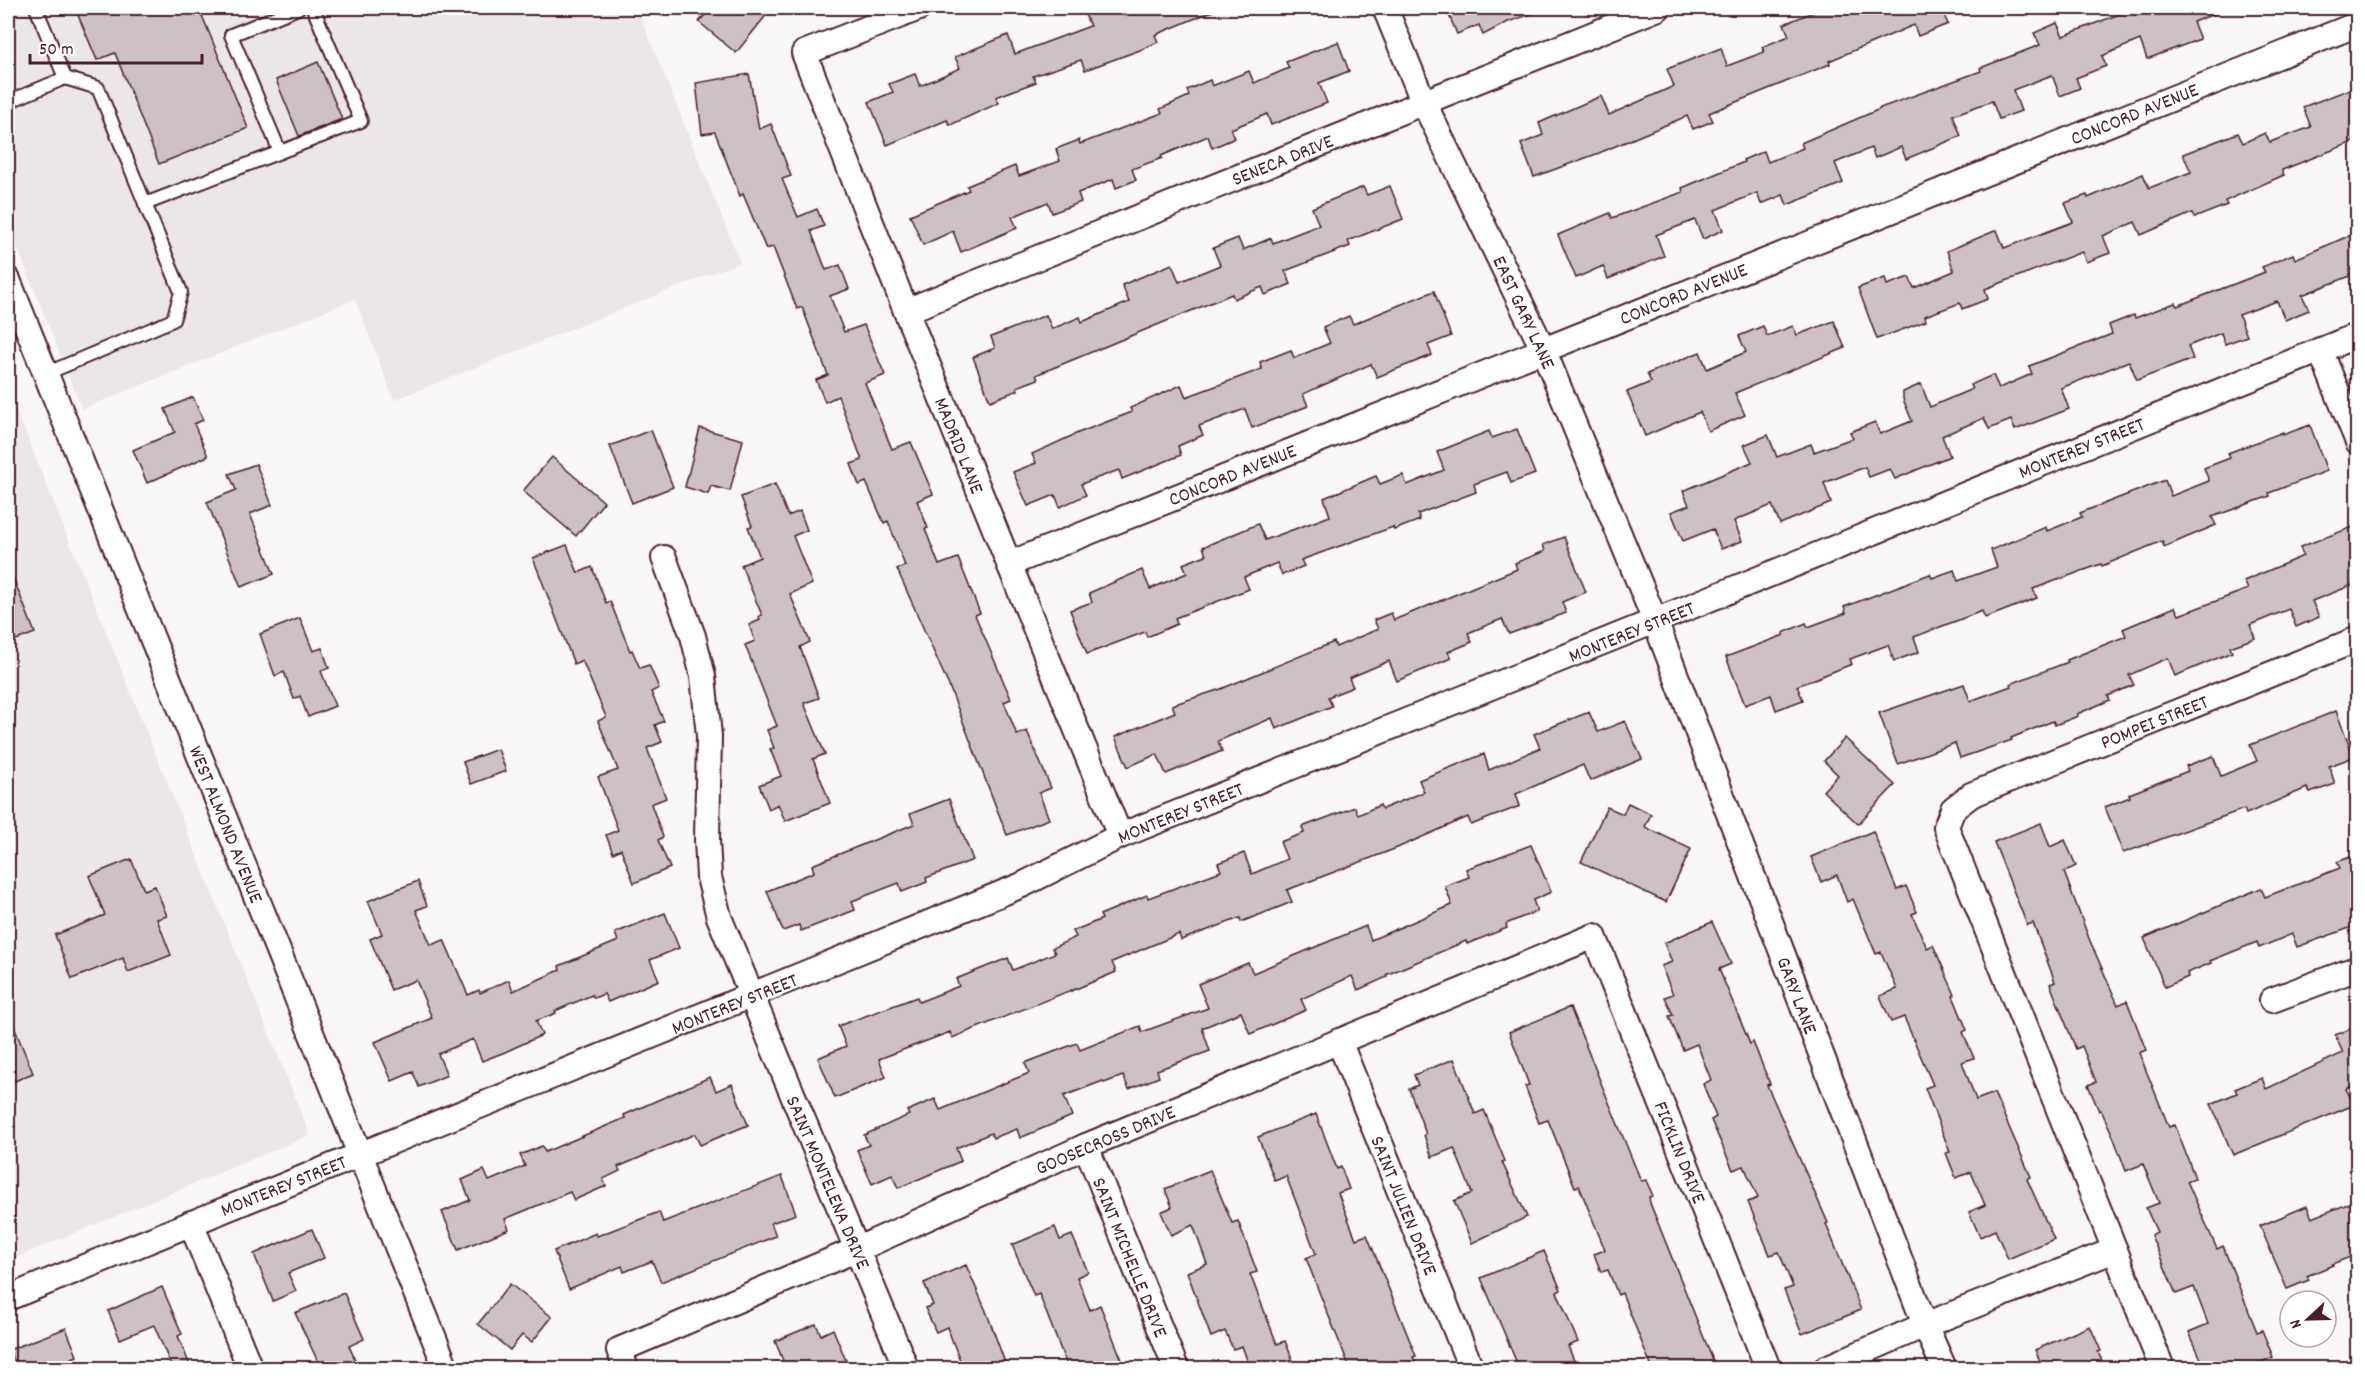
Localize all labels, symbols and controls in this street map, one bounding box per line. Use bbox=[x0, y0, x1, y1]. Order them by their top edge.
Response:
scale bar bbox=[30, 27, 202, 65]
text: 50 m bbox=[39, 38, 74, 63]
street label: CONCORD AVENUE bbox=[2067, 77, 2203, 154]
street label: SENECA DRIVE bbox=[1228, 129, 1338, 195]
street label: EAST GARY LANE bbox=[1484, 252, 1561, 375]
street label: CONCORD AVENUE bbox=[1616, 257, 1752, 334]
street label: MADRID LANE bbox=[925, 394, 989, 499]
street label: MONTEREY STREET bbox=[2015, 412, 2149, 488]
street label: CONCORD AVENUE bbox=[1165, 438, 1301, 515]
street label: MONTEREY STREET bbox=[1565, 596, 1699, 672]
street label: POMPEI STREET bbox=[2097, 689, 2213, 758]
street label: WEST ALMOND AVENUE bbox=[180, 742, 269, 908]
street label: MONTEREY STREET bbox=[1114, 777, 1248, 853]
street label: GARY LANE bbox=[1768, 953, 1823, 1039]
street label: MONTEREY STREET bbox=[668, 968, 802, 1044]
street label: SAINT MONTELENA DRIVE bbox=[777, 1092, 875, 1274]
street label: FICKLIN DRIVE bbox=[1645, 1098, 1711, 1208]
street label: GOOSECROSS DRIVE bbox=[1032, 1100, 1180, 1184]
street label: SAINT JULIEN DRIVE bbox=[1361, 1132, 1443, 1280]
street label: MONTEREY STREET bbox=[217, 1150, 351, 1226]
street label: SAINT MICHELLE DRIVE bbox=[1083, 1174, 1173, 1342]
north arrow bbox=[2278, 1289, 2338, 1349]
text: N bbox=[2284, 1316, 2309, 1332]

